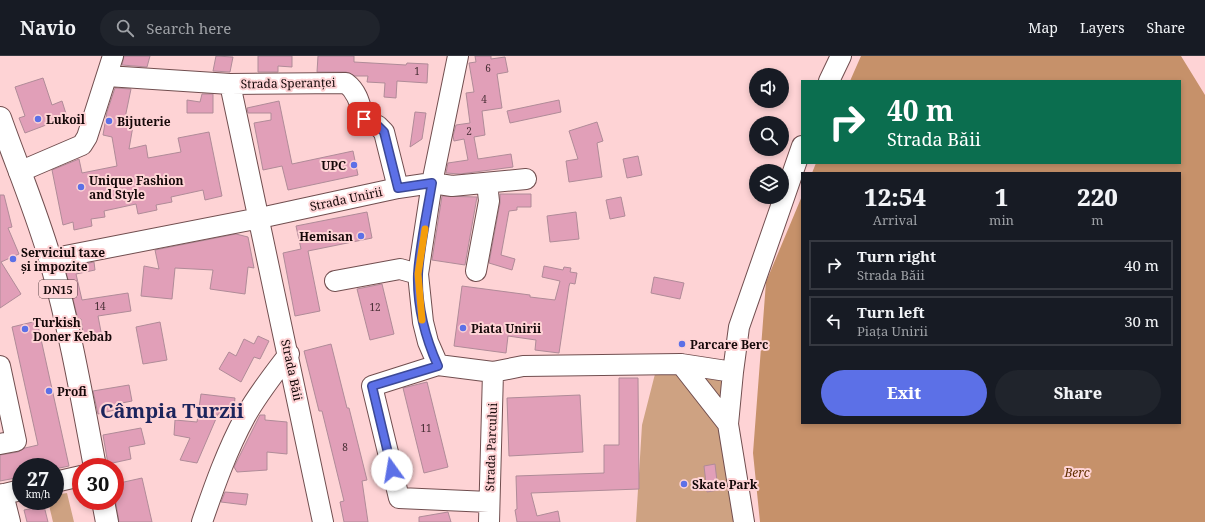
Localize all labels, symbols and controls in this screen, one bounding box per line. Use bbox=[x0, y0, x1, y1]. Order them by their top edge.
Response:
search box bbox=[100, 10, 380, 46]
text: Navio bbox=[20, 15, 76, 41]
icon: search bbox=[114, 17, 136, 39]
text: Search here bbox=[146, 18, 231, 38]
text: Map bbox=[1028, 18, 1058, 37]
text: Layers bbox=[1080, 18, 1125, 37]
text: Share bbox=[1147, 18, 1185, 37]
house number: 6 bbox=[485, 61, 491, 75]
house number: 1 bbox=[414, 64, 420, 78]
map controls bbox=[749, 68, 789, 204]
button: sound bbox=[749, 68, 789, 108]
street label: Strada Speranței bbox=[240, 74, 336, 92]
text: 40 m bbox=[887, 91, 954, 129]
house number: 4 bbox=[481, 92, 487, 106]
icon: right bbox=[821, 96, 873, 148]
pin bbox=[347, 102, 381, 136]
icon: arrive bbox=[353, 108, 375, 130]
place label: Lukoil bbox=[46, 111, 86, 128]
place label: Bijuterie bbox=[117, 113, 171, 130]
marker: Lukoil bbox=[33, 114, 43, 124]
marker: Bijuterie bbox=[104, 116, 114, 126]
button: search bbox=[749, 116, 789, 156]
house number: 2 bbox=[466, 124, 472, 138]
text: Strada Băii bbox=[887, 127, 981, 151]
place label: UPC bbox=[321, 157, 346, 174]
marker: UPC bbox=[349, 160, 359, 170]
button: layers bbox=[749, 164, 789, 204]
place label: Unique Fashion and Style bbox=[89, 172, 184, 203]
text: 12:54 bbox=[864, 180, 926, 213]
text: 1 bbox=[995, 180, 1008, 213]
text: 220 bbox=[1077, 180, 1118, 213]
marker: Unique Fashion and Style bbox=[76, 182, 86, 192]
street label: Strada Unirii bbox=[308, 183, 384, 215]
text: Arrival bbox=[873, 211, 917, 229]
text: min bbox=[989, 211, 1014, 229]
text: m bbox=[1091, 211, 1104, 229]
place label: Hemisan bbox=[299, 228, 353, 245]
marker: Hemisan bbox=[356, 231, 366, 241]
place label: Serviciul taxe și impozite bbox=[21, 244, 105, 275]
text: Turn right bbox=[857, 246, 936, 266]
marker: Serviciul taxe și impozite bbox=[8, 254, 18, 264]
icon: right bbox=[823, 254, 845, 276]
text: 40 m bbox=[1124, 255, 1159, 275]
text: Strada Băii bbox=[857, 266, 925, 284]
road number: DN15 bbox=[39, 280, 77, 298]
house number: 14 bbox=[94, 299, 106, 313]
house number: 12 bbox=[369, 300, 381, 314]
text: Turn left bbox=[857, 302, 925, 322]
icon: left bbox=[823, 310, 845, 332]
text: 30 m bbox=[1124, 311, 1159, 331]
place label: Turkish Doner Kebab bbox=[33, 314, 112, 345]
place label: Piata Unirii bbox=[471, 320, 542, 337]
text: Piața Unirii bbox=[857, 322, 928, 340]
marker: Piata Unirii bbox=[458, 323, 468, 333]
marker: Turkish Doner Kebab bbox=[20, 324, 30, 334]
place label: Parcare Berc bbox=[690, 336, 768, 353]
street label: Strada Băii bbox=[277, 338, 307, 402]
marker: Parcare Berc bbox=[677, 339, 687, 349]
button: Exit bbox=[821, 370, 987, 416]
button: Share bbox=[995, 370, 1161, 416]
place label: Profi bbox=[57, 383, 87, 400]
marker: Profi bbox=[44, 386, 54, 396]
district label: Câmpia Turzii bbox=[100, 397, 244, 424]
street label: Strada Parcului bbox=[481, 402, 501, 492]
house number: 11 bbox=[420, 421, 432, 435]
house number: 8 bbox=[342, 440, 348, 454]
position arrow bbox=[371, 449, 413, 491]
speed limit sign: 30 bbox=[72, 458, 124, 510]
park label: Berc bbox=[1064, 464, 1090, 481]
text: 27 bbox=[27, 465, 49, 492]
place label: Skate Park bbox=[692, 476, 758, 493]
marker: Skate Park bbox=[679, 479, 689, 489]
text: km/h bbox=[26, 487, 50, 501]

